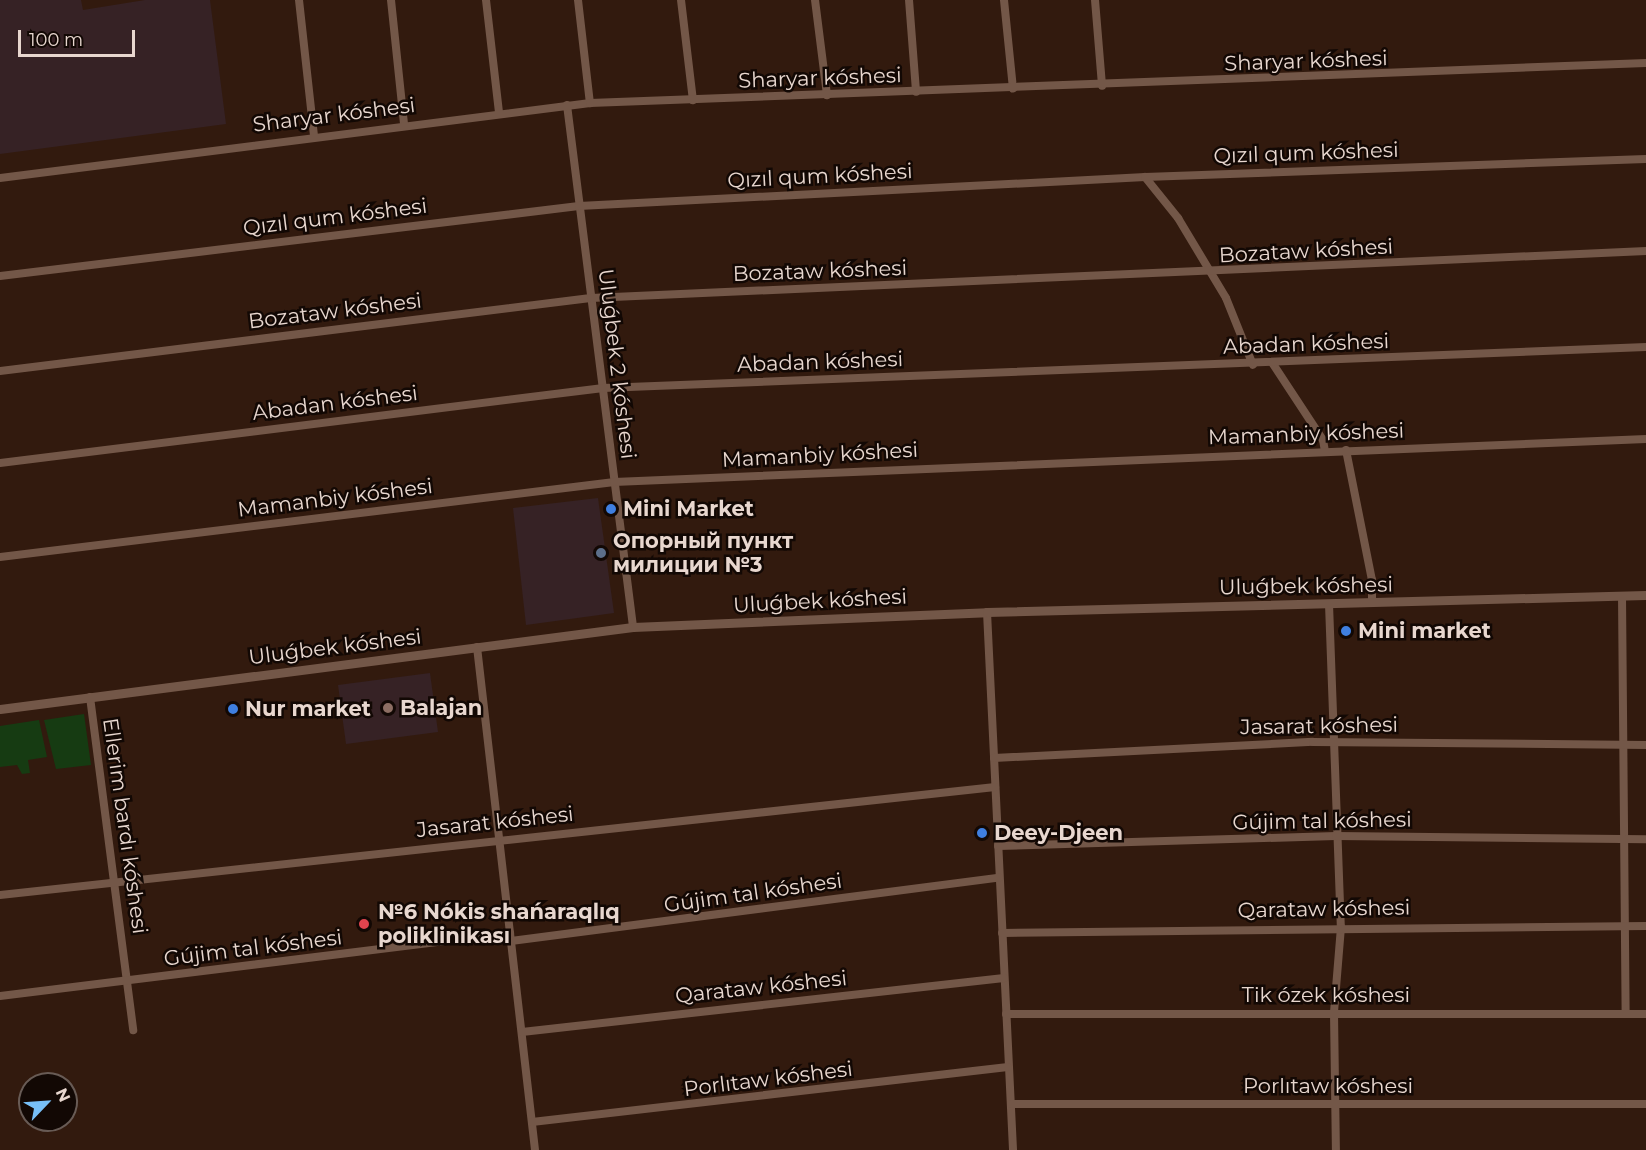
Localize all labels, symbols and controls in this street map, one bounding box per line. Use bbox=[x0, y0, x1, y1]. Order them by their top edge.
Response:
scale bar bbox=[21, 18, 138, 56]
text: 100 m bbox=[29, 29, 83, 51]
street label: Sharyar kóshesi bbox=[1224, 46, 1388, 76]
street label: Sharyar kóshesi bbox=[738, 63, 902, 93]
street label: Sharyar kóshesi bbox=[251, 93, 417, 137]
street label: Qızıl qum kóshesi bbox=[1213, 137, 1399, 169]
street label: Qızıl qum kóshesi bbox=[727, 159, 913, 193]
street label: Qızıl qum kóshesi bbox=[242, 193, 428, 241]
street label: Bozataw kóshesi bbox=[1218, 234, 1394, 268]
street label: Bozataw kóshesi bbox=[732, 255, 908, 287]
street label: Uluǵbek 2 kóshesi bbox=[593, 267, 641, 461]
street label: Bozataw kóshesi bbox=[247, 288, 423, 334]
street label: Abadan kóshesi bbox=[1222, 329, 1390, 359]
street label: Abadan kóshesi bbox=[736, 347, 904, 377]
street label: Abadan kóshesi bbox=[251, 380, 419, 426]
street label: Mamanbiy kóshesi bbox=[1207, 418, 1405, 450]
street label: Mamanbiy kóshesi bbox=[721, 437, 919, 473]
street label: Mamanbiy kóshesi bbox=[236, 474, 434, 522]
place label: Mini Market bbox=[623, 496, 754, 522]
marker: Mini Market bbox=[604, 502, 618, 516]
place label: Опорный пункт милиции №3 bbox=[613, 528, 793, 578]
marker: Опорный пункт милиции №3 bbox=[594, 546, 608, 560]
street label: Uluǵbek kóshesi bbox=[1219, 572, 1393, 600]
street label: Uluǵbek kóshesi bbox=[732, 584, 908, 618]
place label: Mini market bbox=[1358, 618, 1491, 644]
street label: Uluǵbek kóshesi bbox=[247, 624, 423, 670]
marker: Mini market bbox=[1339, 624, 1353, 638]
place label: Balajan bbox=[400, 695, 482, 721]
place label: Nur market bbox=[245, 696, 371, 722]
marker: Balajan bbox=[381, 701, 395, 715]
marker: Nur market bbox=[226, 702, 240, 716]
street label: Jasarat kóshesi bbox=[1240, 712, 1398, 740]
street label: Ellerim bardı kóshesi bbox=[97, 716, 153, 936]
street label: Jasarat kóshesi bbox=[415, 801, 575, 843]
street label: Gújim tal kóshesi bbox=[1232, 807, 1412, 835]
place label: Deey-Djeen bbox=[994, 820, 1123, 846]
marker: Deey-Djeen bbox=[975, 826, 989, 840]
street label: Gújim tal kóshesi bbox=[662, 868, 844, 918]
street label: Qarataw kóshesi bbox=[1238, 895, 1410, 923]
place label: №6 Nókis shańaraqlıq poliklinikası bbox=[378, 899, 620, 949]
marker: №6 Nókis shańaraqlıq poliklinikası bbox=[355, 915, 373, 933]
street label: Gújim tal kóshesi bbox=[162, 925, 344, 971]
street label: Qarataw kóshesi bbox=[674, 965, 848, 1009]
street label: Tik ózek kóshesi bbox=[1242, 982, 1410, 1008]
street label: Porlıtaw kóshesi bbox=[682, 1056, 854, 1102]
north arrow bbox=[18, 1072, 78, 1132]
street label: Porlıtaw kóshesi bbox=[1243, 1073, 1413, 1099]
text: N bbox=[52, 1085, 74, 1105]

